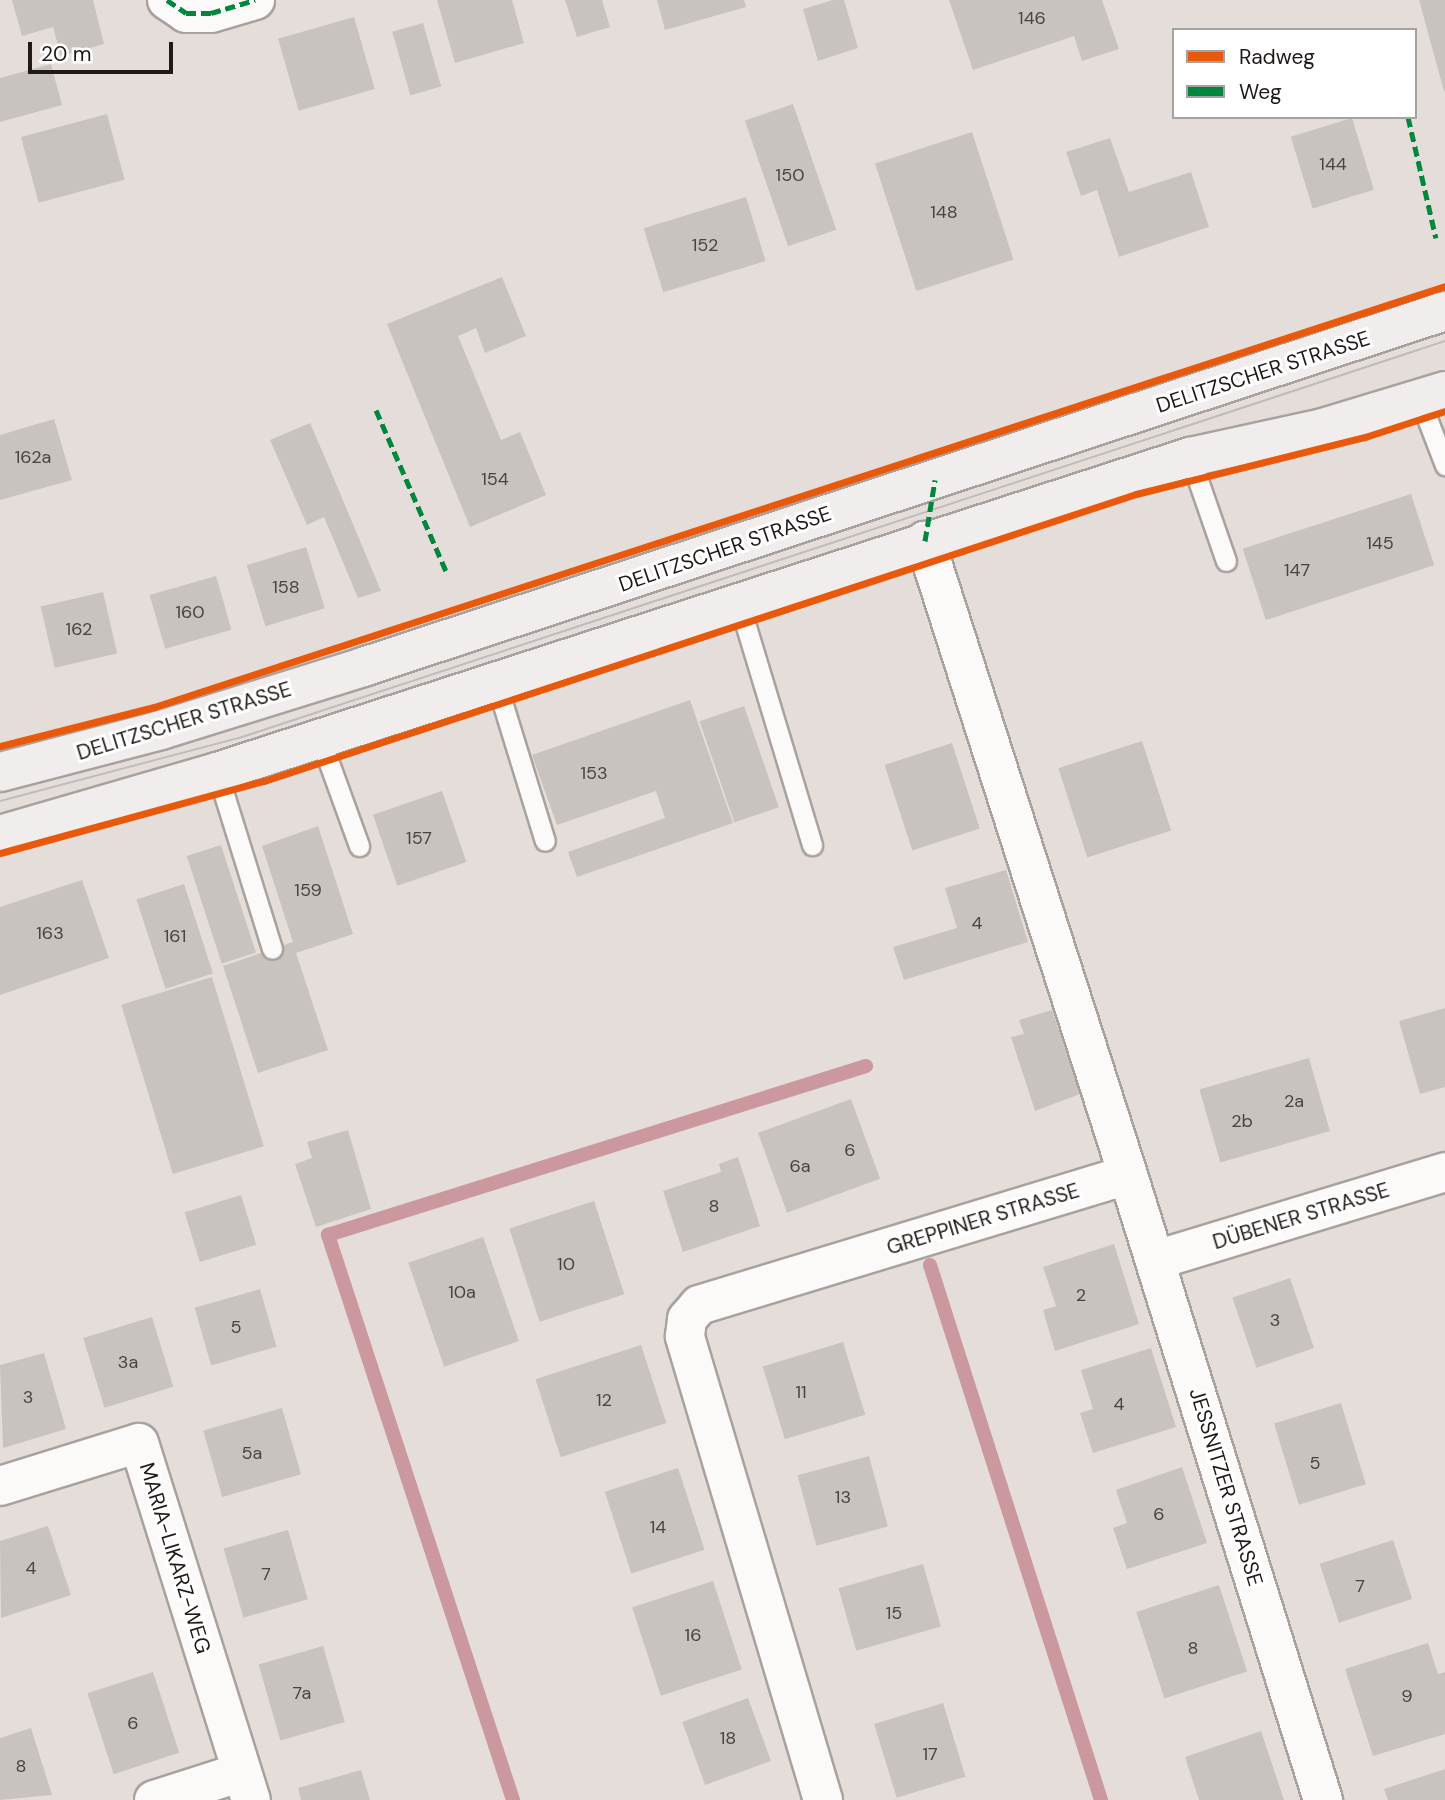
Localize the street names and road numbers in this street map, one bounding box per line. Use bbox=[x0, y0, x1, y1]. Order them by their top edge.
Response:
street label: DELITZSCHER STRASSE bbox=[1153, 326, 1373, 418]
street label: DELITZSCHER STRASSE bbox=[615, 501, 835, 597]
street label: DELITZSCHER STRASSE bbox=[74, 676, 294, 766]
street label: DÜBENER STRASSE bbox=[1210, 1177, 1392, 1255]
street label: GREPPINER STRASSE bbox=[884, 1178, 1082, 1260]
street label: JESSNITZER STRASSE bbox=[1184, 1385, 1268, 1589]
street label: MARIA-LIKARZ-WEG bbox=[134, 1459, 216, 1657]

